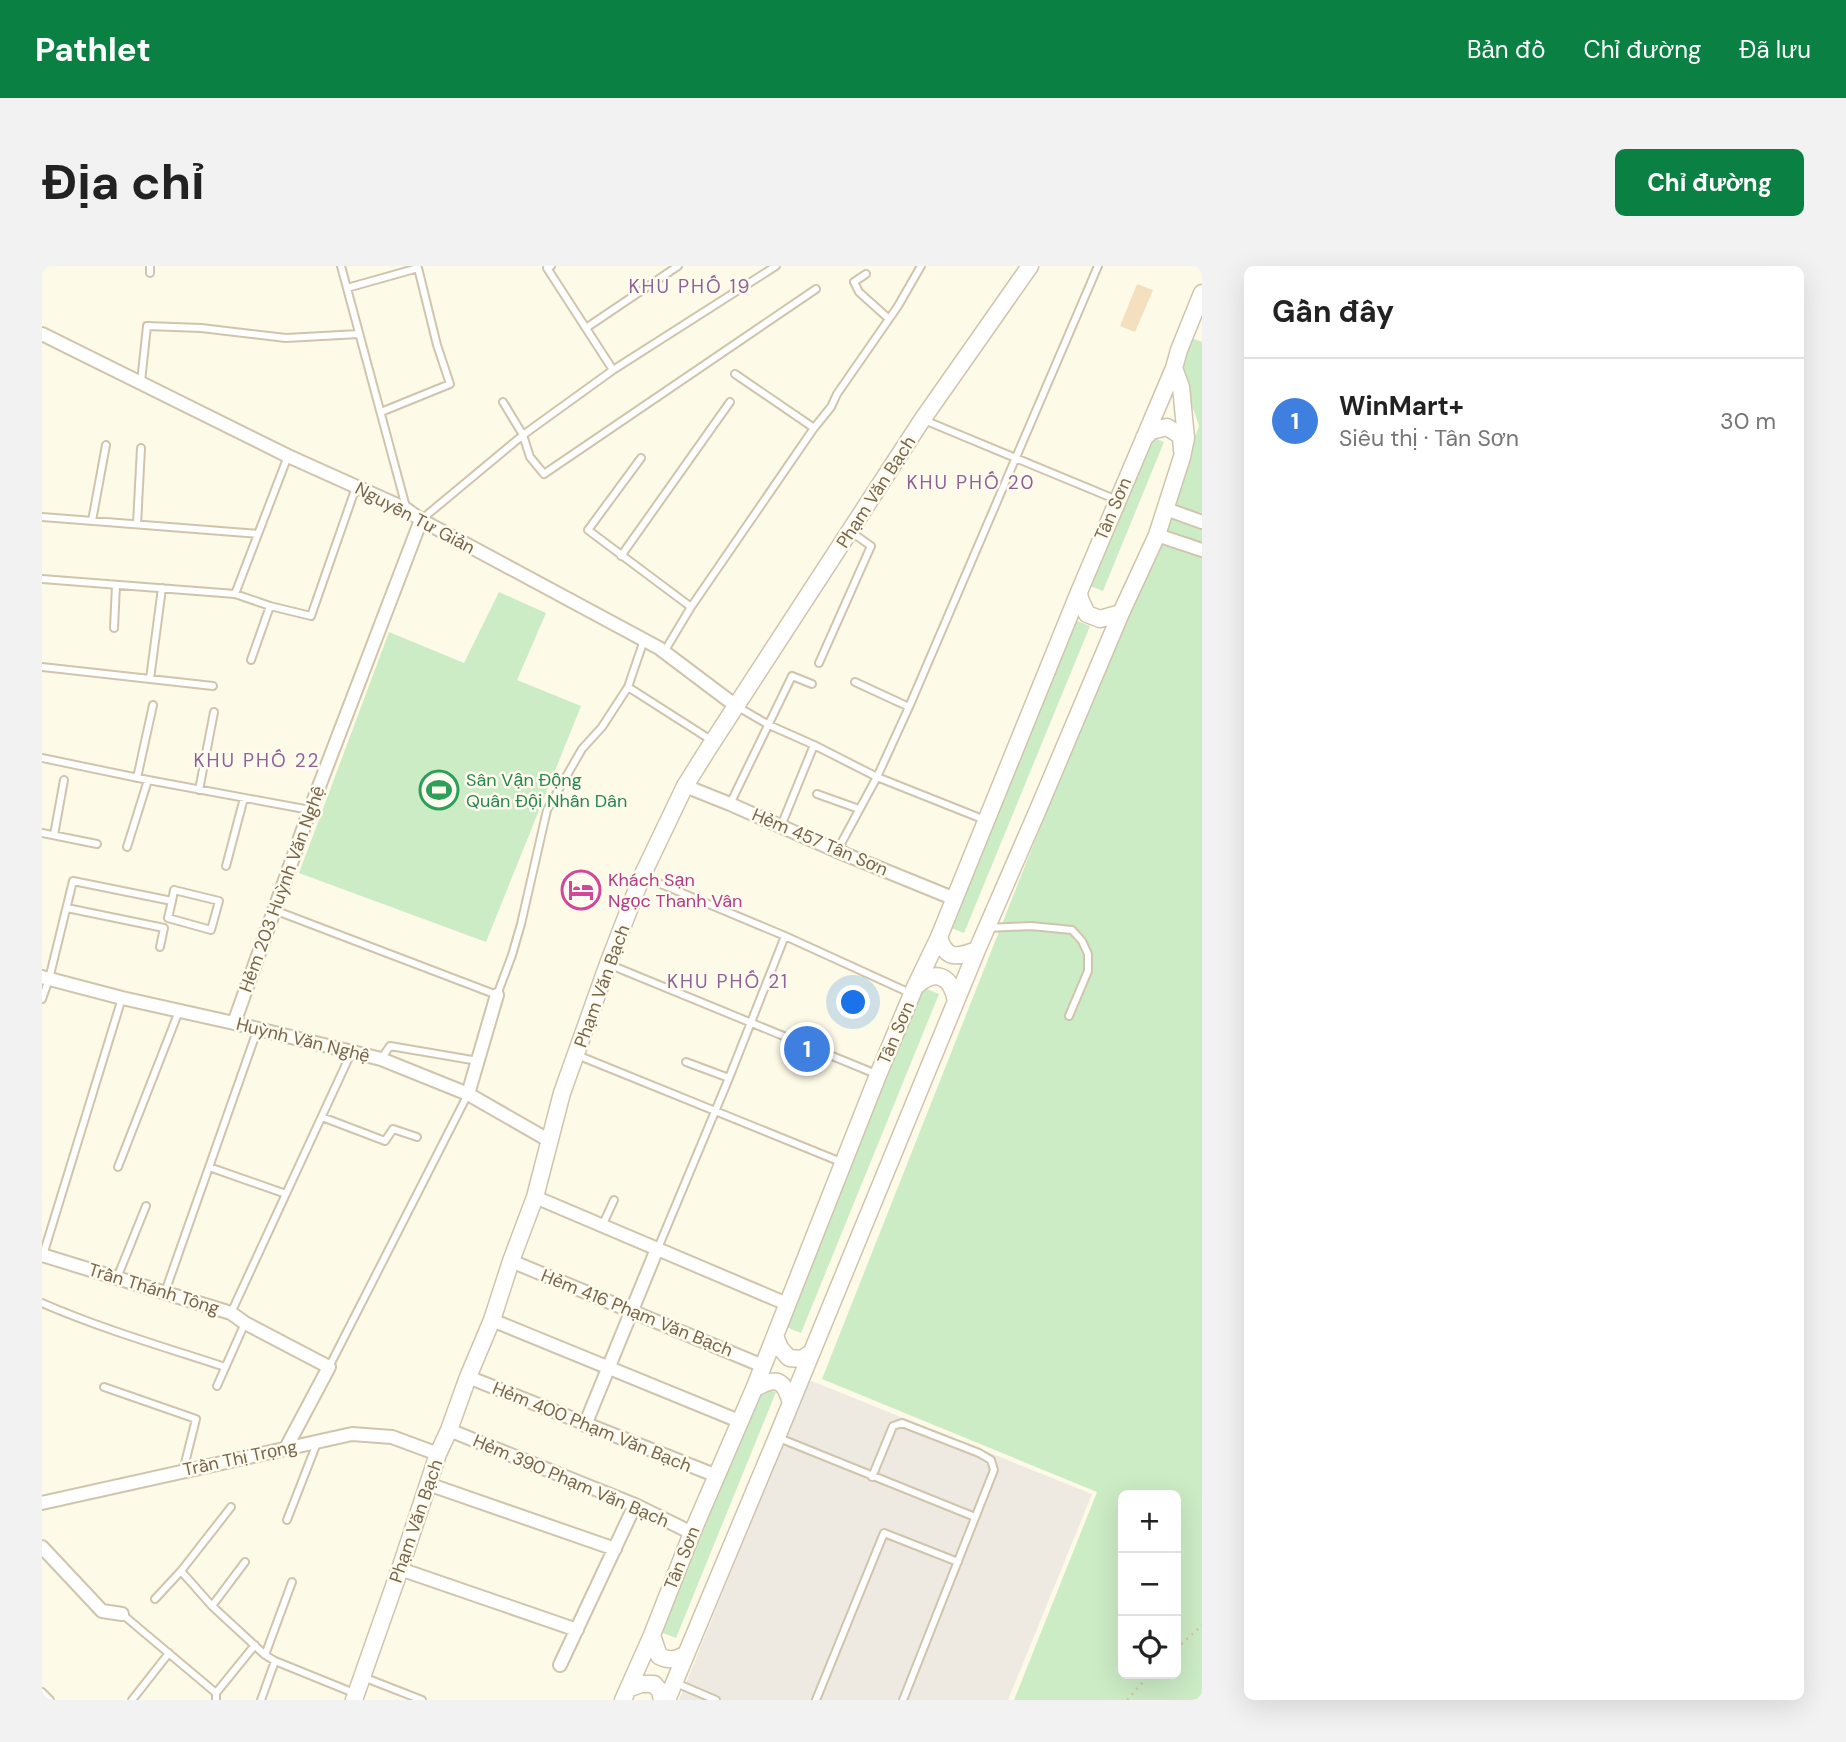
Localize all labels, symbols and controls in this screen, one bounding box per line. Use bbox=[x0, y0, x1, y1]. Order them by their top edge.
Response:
text: Pathlet bbox=[35, 28, 151, 71]
text: Bản đồ bbox=[1467, 34, 1545, 65]
text: Chỉ đường bbox=[1583, 34, 1701, 65]
text: Đã lưu bbox=[1739, 34, 1811, 65]
button: Chỉ đường bbox=[1615, 149, 1804, 216]
text: Địa chỉ bbox=[42, 150, 205, 214]
district label: KHU PHỐ 19 bbox=[628, 274, 752, 299]
text: Gần đây bbox=[1272, 292, 1394, 331]
text: WinMart+ bbox=[1339, 389, 1464, 423]
text: 1 bbox=[1291, 406, 1299, 436]
text: 30 m bbox=[1720, 406, 1776, 436]
text: Siêu thị · Tân Sơn bbox=[1339, 423, 1519, 453]
street label: Phạm Văn Bạch bbox=[831, 431, 921, 553]
district label: KHU PHỐ 20 bbox=[906, 470, 1036, 495]
street label: Tân Sơn bbox=[1089, 474, 1137, 544]
street label: Nguyễn Tư Giản bbox=[351, 476, 479, 560]
district label: KHU PHỐ 22 bbox=[193, 748, 321, 773]
place label: Sân Vận Động Quân Đội Nhân Dân bbox=[466, 768, 627, 813]
sports icon: Sân Vận Động Quân Đội Nhân Dân bbox=[418, 769, 460, 811]
street label: Hẻm 203 Huỳnh Văn Nghệ bbox=[233, 783, 331, 995]
street label: Hẻm 457 Tân Sơn bbox=[748, 803, 892, 881]
place label: Khách Sạn Ngọc Thanh Vân bbox=[608, 868, 742, 913]
hotel icon: Khách Sạn Ngọc Thanh Vân bbox=[560, 869, 602, 911]
street label: Phạm Văn Bạch bbox=[569, 921, 635, 1051]
district label: KHU PHỐ 21 bbox=[667, 969, 789, 994]
your location bbox=[836, 985, 870, 1019]
street label: Tân Sơn bbox=[872, 998, 920, 1068]
street label: Huỳnh Văn Nghệ bbox=[234, 1012, 372, 1068]
pin: 1 bbox=[784, 1023, 830, 1075]
street label: Trần Thánh Tông bbox=[86, 1258, 222, 1320]
street label: Hẻm 416 Phạm Văn Bạch bbox=[538, 1264, 736, 1362]
street label: Hẻm 400 Phạm Văn Bạch bbox=[489, 1376, 695, 1478]
street label: Hẻm 390 Phạm Văn Bạch bbox=[469, 1429, 673, 1533]
street label: Trần Thị Trọng bbox=[181, 1434, 299, 1482]
street label: Phạm Văn Bạch bbox=[384, 1456, 448, 1586]
map controls bbox=[1118, 1490, 1181, 1679]
button: + bbox=[1118, 1490, 1181, 1553]
street label: Tân Sơn bbox=[658, 1523, 706, 1593]
button: − bbox=[1118, 1553, 1181, 1616]
button: locate bbox=[1118, 1616, 1181, 1679]

